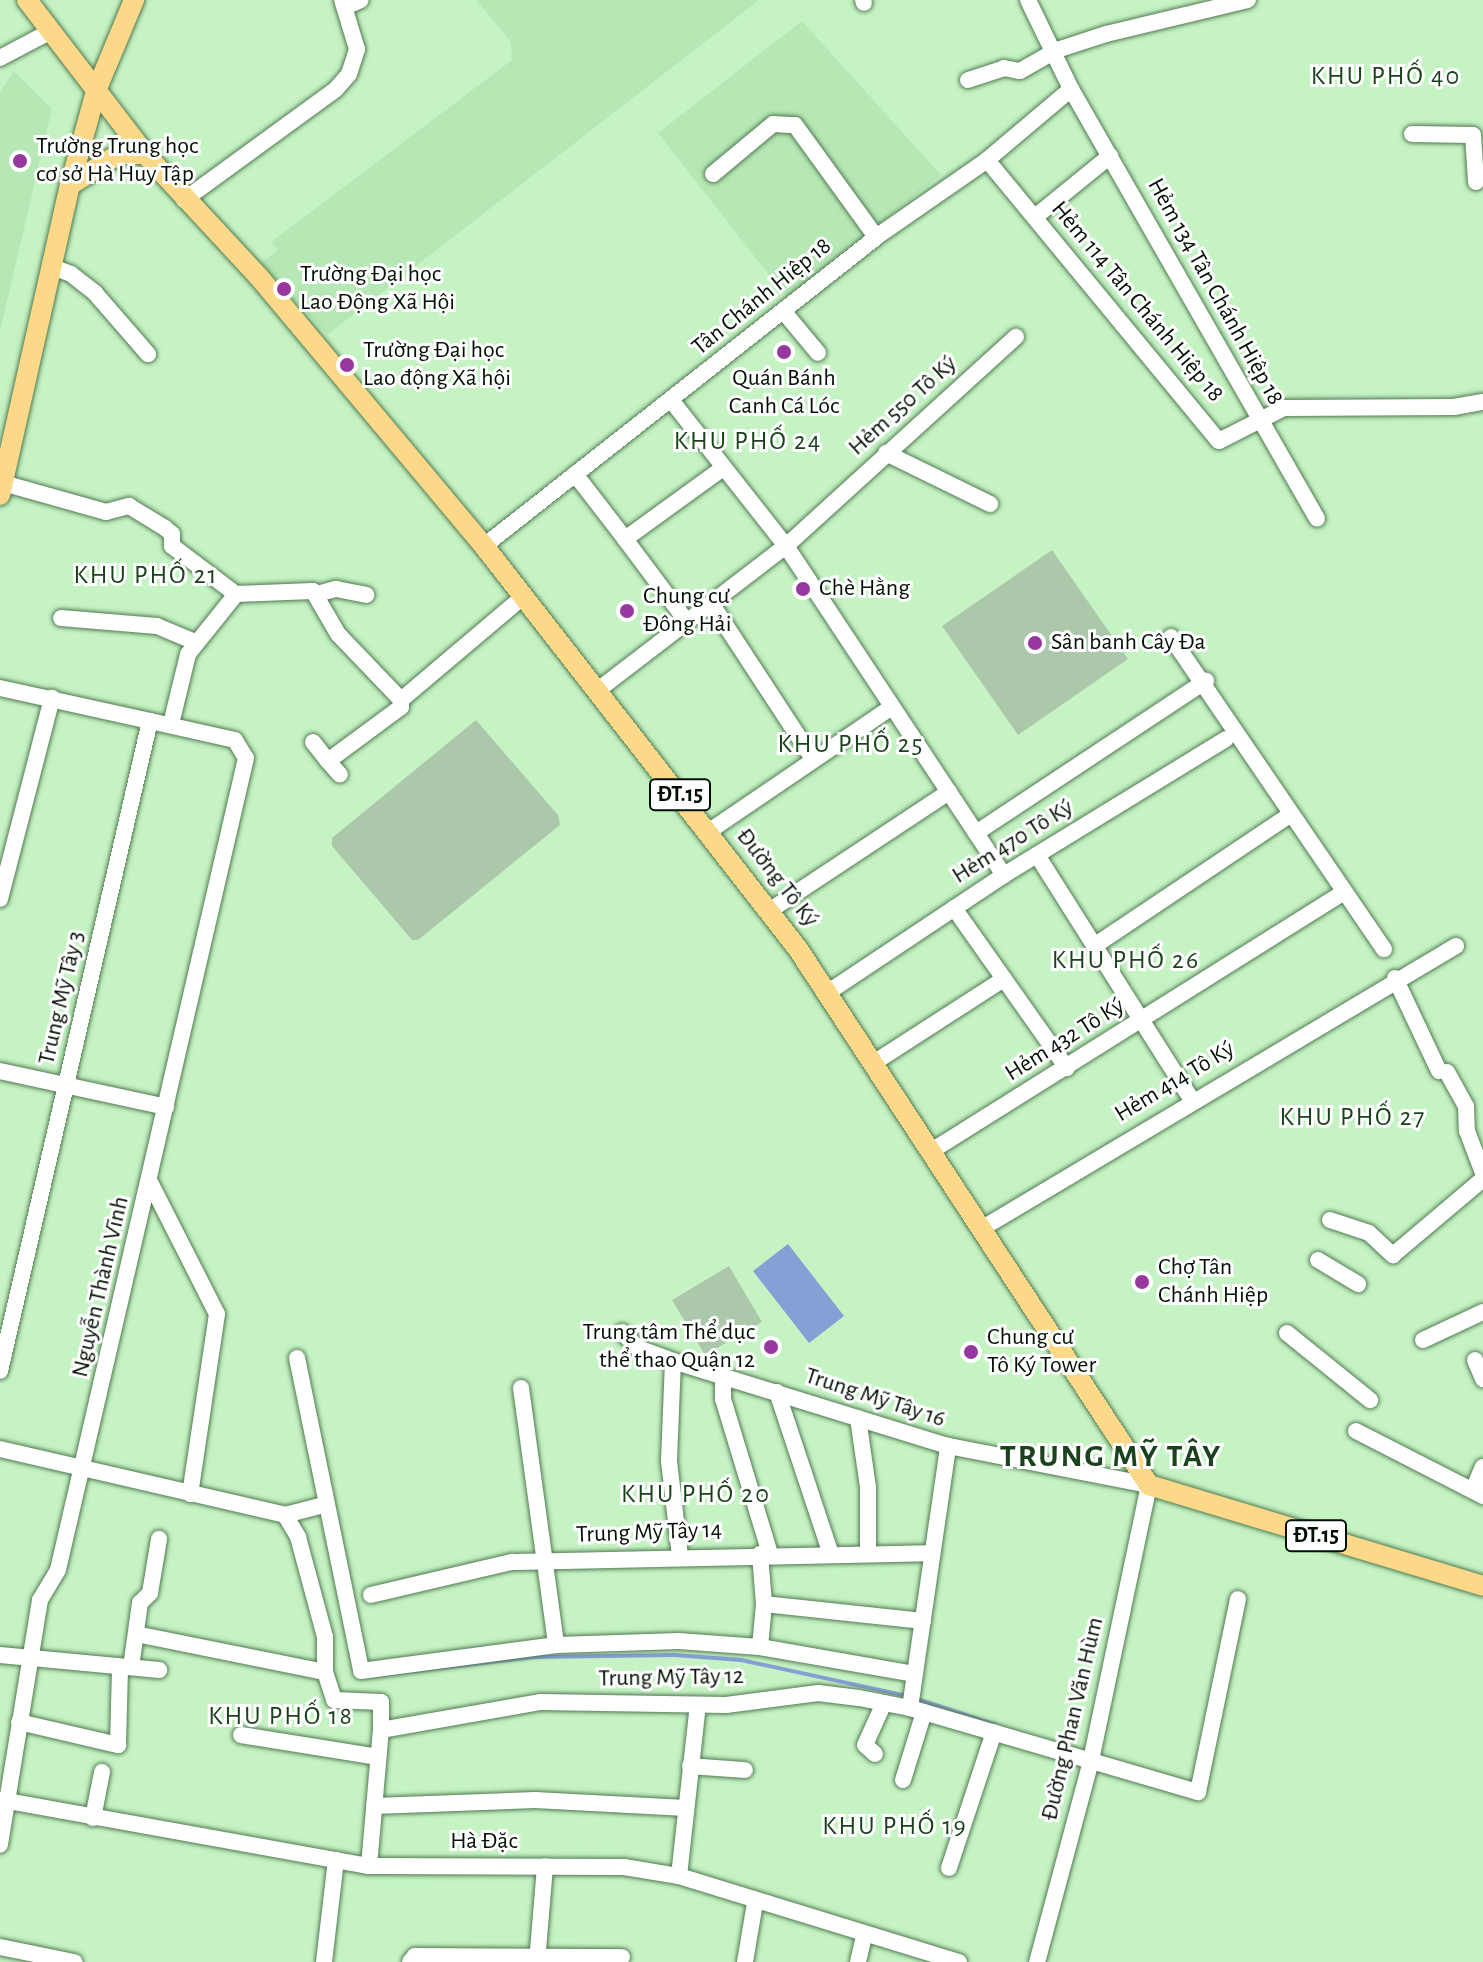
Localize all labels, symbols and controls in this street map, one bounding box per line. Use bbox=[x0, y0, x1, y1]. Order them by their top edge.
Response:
district label: KHU PHỐ 40 bbox=[1311, 61, 1461, 93]
place label: Trường Trung học cơ sở Hà Huy Tập bbox=[36, 133, 198, 189]
marker: Trường Trung học cơ sở Hà Huy Tập bbox=[11, 152, 29, 170]
street label: Hẻm 134 Tân Chánh Hiệp 18 bbox=[1141, 174, 1289, 410]
street label: Hẻm 114 Tân Chánh Hiệp 18 bbox=[1045, 196, 1229, 408]
street label: Tân Chánh Hiệp 18 bbox=[686, 232, 838, 362]
place label: Trường Đại học Lao Động Xã Hội bbox=[300, 261, 455, 317]
marker: Trường Đại học Lao Động Xã Hội bbox=[275, 280, 293, 298]
place label: Trường Đại học Lao động Xã hội bbox=[363, 337, 511, 393]
marker: Quán Bánh Canh Cá Lóc bbox=[775, 343, 793, 361]
street label: Hẻm 550 Tô Ký bbox=[843, 350, 963, 462]
marker: Trường Đại học Lao động Xã hội bbox=[338, 356, 356, 374]
place label: Quán Bánh Canh Cá Lóc bbox=[729, 365, 839, 421]
district label: KHU PHỐ 24 bbox=[674, 426, 822, 458]
district label: KHU PHỐ 21 bbox=[73, 560, 219, 592]
place label: Chè Hằng bbox=[819, 575, 910, 603]
marker: Chè Hằng bbox=[794, 580, 812, 598]
place label: Chung cư Đông Hải bbox=[643, 583, 731, 639]
marker: Chung cư Đông Hải bbox=[618, 602, 636, 620]
place label: Sân banh Cây Đa bbox=[1051, 629, 1206, 657]
marker: Sân banh Cây Đa bbox=[1026, 634, 1044, 652]
district label: KHU PHỐ 25 bbox=[778, 729, 924, 761]
road number: ĐT.15 bbox=[648, 777, 712, 813]
street label: Hẻm 470 Tô Ký bbox=[947, 793, 1079, 891]
street label: Đường Tô Ký bbox=[729, 823, 825, 933]
street label: Trung Mỹ Tây 3 bbox=[33, 928, 91, 1068]
district label: KHU PHỐ 26 bbox=[1052, 945, 1200, 977]
street label: Hẻm 432 Tô Ký bbox=[1000, 992, 1130, 1088]
street label: Hẻm 414 Tô Ký bbox=[1110, 1035, 1240, 1129]
district label: KHU PHỐ 27 bbox=[1280, 1102, 1426, 1134]
street label: Nguyễn Thành Vĩnh bbox=[66, 1194, 136, 1380]
place label: Chợ Tân Chánh Hiệp bbox=[1158, 1254, 1268, 1310]
marker: Chợ Tân Chánh Hiệp bbox=[1133, 1273, 1151, 1291]
place label: Trung tâm Thể dục thể thao Quận 12 bbox=[582, 1319, 755, 1375]
place label: Chung cư Tô Ký Tower bbox=[987, 1324, 1096, 1380]
marker: Trung tâm Thể dục thể thao Quận 12 bbox=[762, 1338, 780, 1356]
marker: Chung cư Tô Ký Tower bbox=[962, 1343, 980, 1361]
street label: Trung Mỹ Tây 16 bbox=[801, 1362, 949, 1434]
district label: TRUNG MỸ TÂY bbox=[1000, 1437, 1222, 1475]
district label: KHU PHỐ 20 bbox=[621, 1479, 771, 1511]
street label: Trung Mỹ Tây 14 bbox=[575, 1516, 723, 1550]
road number: ĐT.15 bbox=[1284, 1518, 1348, 1554]
street label: Đường Phan Văn Hùm bbox=[1036, 1615, 1110, 1823]
street label: Trung Mỹ Tây 12 bbox=[598, 1662, 744, 1694]
district label: KHU PHỐ 18 bbox=[208, 1701, 354, 1733]
district label: KHU PHỐ 19 bbox=[822, 1811, 968, 1843]
street label: Hà Đặc bbox=[450, 1828, 518, 1856]

